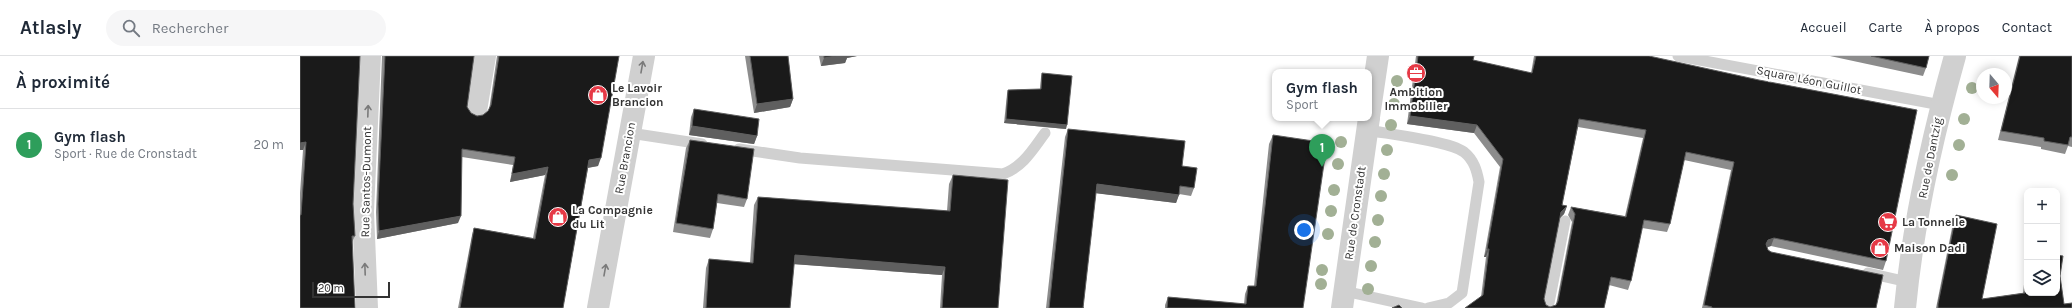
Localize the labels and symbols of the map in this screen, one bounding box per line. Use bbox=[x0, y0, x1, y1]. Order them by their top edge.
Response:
one-way arrow bbox=[638, 61, 646, 74]
office icon: Ambition Immobilier bbox=[1405, 62, 1427, 84]
street label: Square Léon Guillot bbox=[1756, 63, 1863, 97]
north arrow bbox=[1976, 68, 2012, 104]
place label: Le Lavoir Brancion bbox=[612, 81, 664, 109]
shop icon: Le Lavoir Brancion bbox=[587, 84, 609, 106]
place label: Ambition Immobilier bbox=[1384, 85, 1448, 113]
one-way arrow bbox=[364, 105, 371, 118]
street label: Rue de Dantzig bbox=[1915, 116, 1945, 200]
street label: Rue Brancion bbox=[612, 121, 638, 195]
street label: Rue Santos-Dumont bbox=[358, 126, 374, 238]
pin: 1 bbox=[1309, 134, 1335, 167]
street label: Rue de Cronstadt bbox=[1342, 165, 1369, 261]
place label: La Compagnie du Lit bbox=[572, 203, 653, 231]
shop icon: La Compagnie du Lit bbox=[547, 206, 569, 228]
supermarket icon: La Tonnelle bbox=[1877, 211, 1899, 233]
place label: La Tonnelle bbox=[1902, 215, 1965, 229]
your location bbox=[1294, 220, 1314, 240]
shop icon: Maison Dadi bbox=[1869, 237, 1891, 259]
place label: Maison Dadi bbox=[1894, 241, 1966, 255]
one-way arrow bbox=[362, 263, 369, 276]
one-way arrow bbox=[601, 264, 609, 277]
scale bar bbox=[312, 280, 390, 299]

